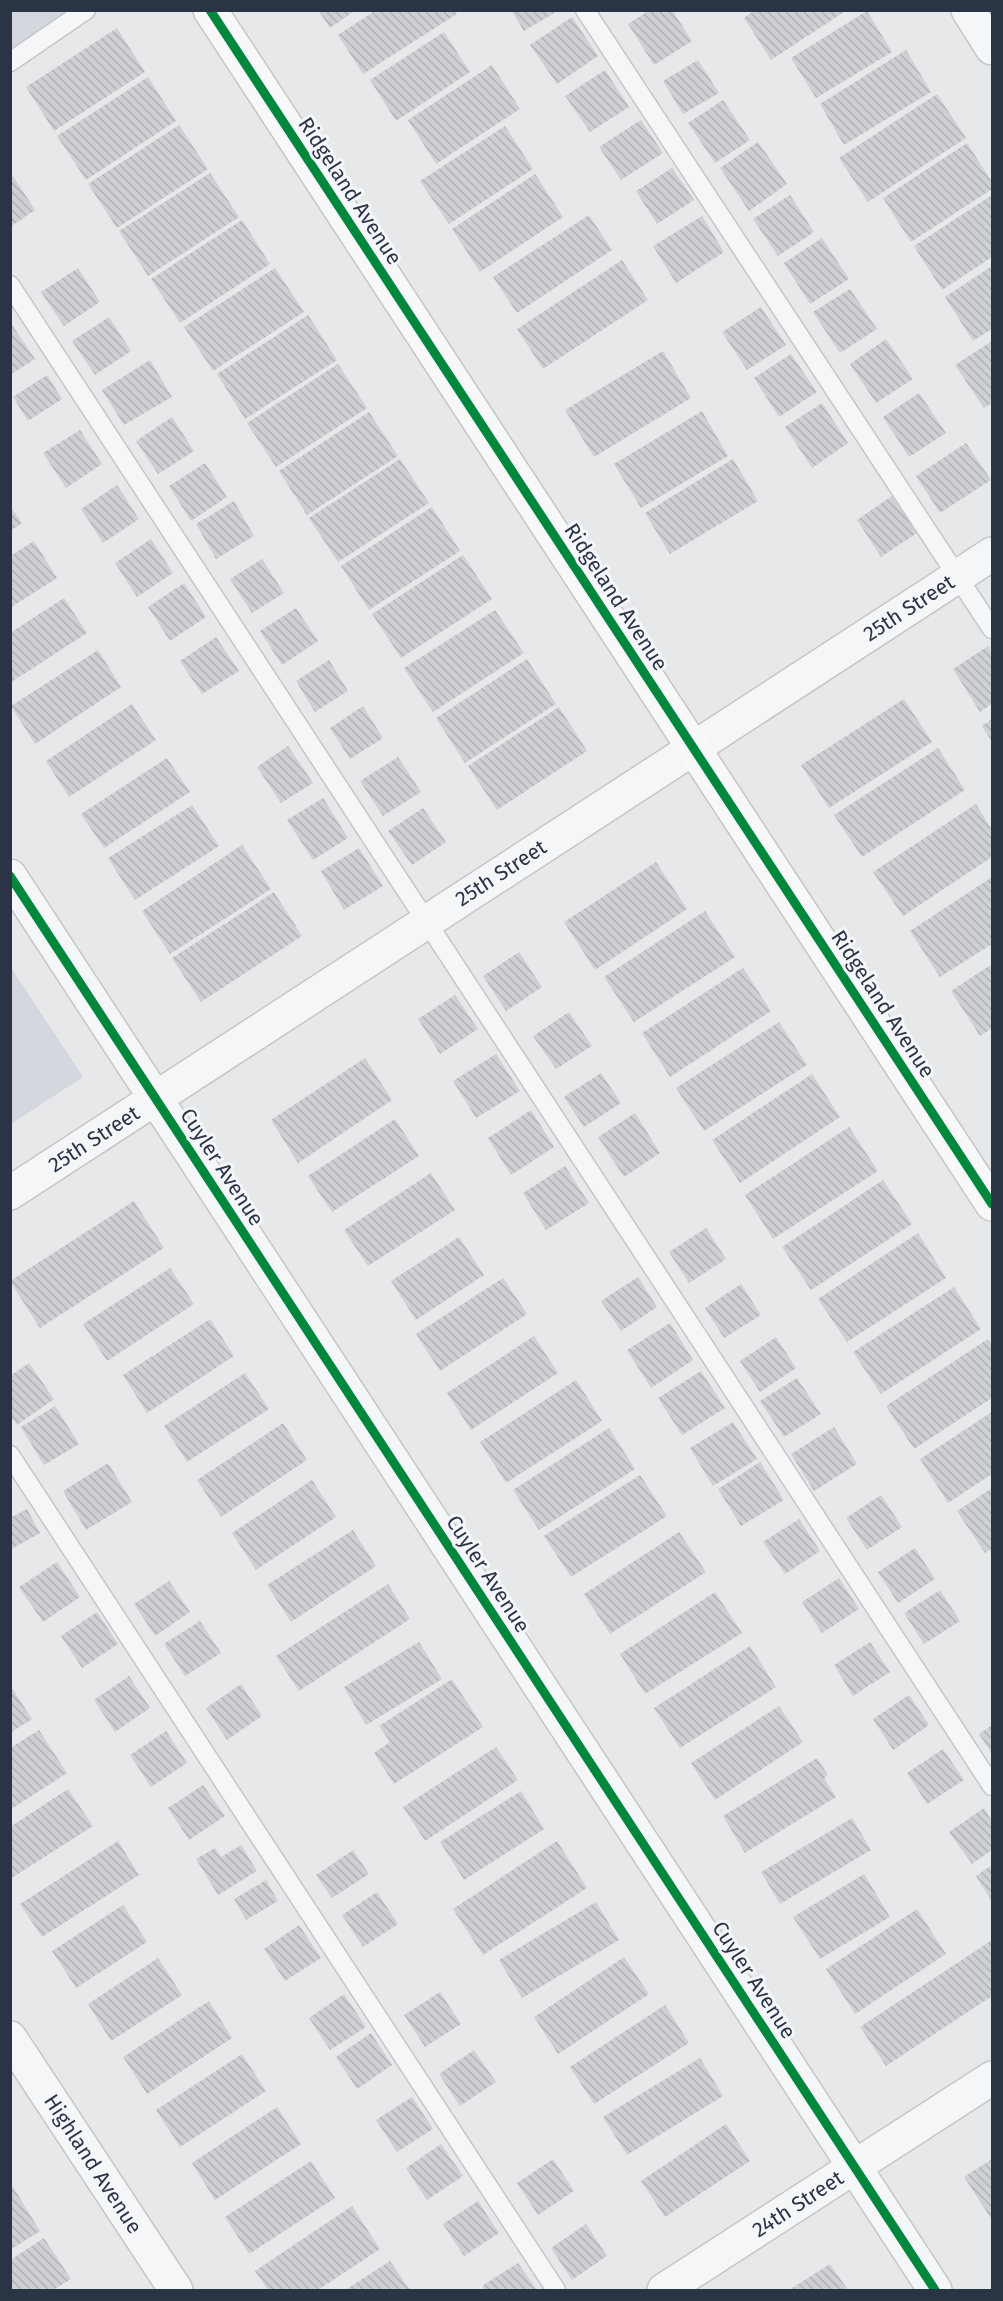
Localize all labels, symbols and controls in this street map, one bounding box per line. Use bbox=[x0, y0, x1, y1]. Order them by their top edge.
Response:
street label: Ridgeland Avenue bbox=[293, 112, 407, 270]
street label: Ridgeland Avenue bbox=[559, 518, 673, 676]
street label: 25th Street bbox=[859, 569, 960, 647]
street label: 25th Street bbox=[451, 834, 552, 912]
street label: Ridgeland Avenue bbox=[826, 925, 940, 1083]
street label: 25th Street bbox=[44, 1100, 145, 1178]
street label: Cuyler Avenue bbox=[174, 1103, 270, 1231]
street label: Cuyler Avenue bbox=[440, 1510, 536, 1638]
street label: Cuyler Avenue bbox=[706, 1916, 802, 2044]
street label: Highland Avenue bbox=[38, 2089, 148, 2239]
street label: 24th Street bbox=[748, 2165, 849, 2243]

